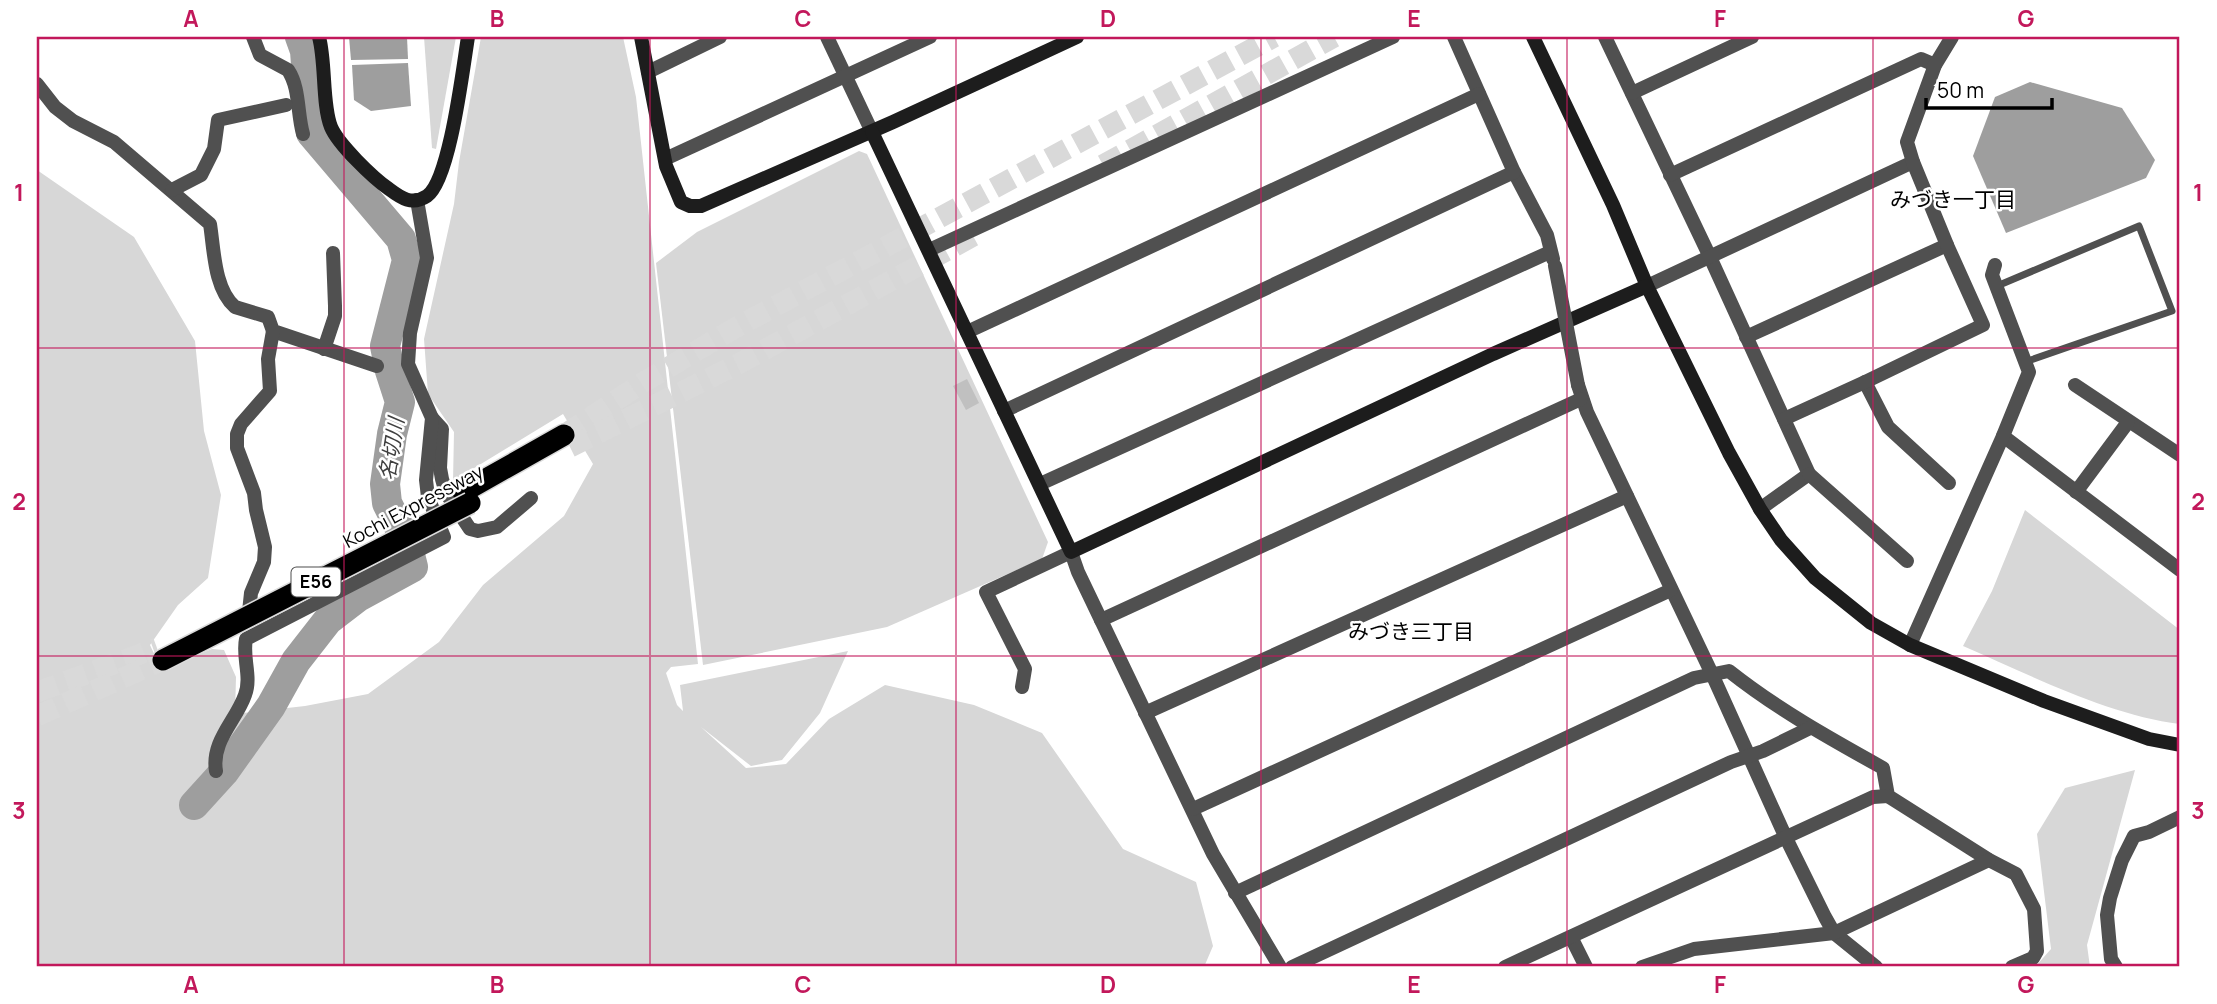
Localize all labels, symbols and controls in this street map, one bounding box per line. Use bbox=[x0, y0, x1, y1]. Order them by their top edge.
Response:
text: A bbox=[183, 2, 199, 34]
text: B bbox=[490, 2, 504, 34]
text: C bbox=[795, 2, 812, 34]
text: D bbox=[1100, 2, 1116, 34]
text: E bbox=[1407, 2, 1421, 34]
text: F bbox=[1714, 2, 1726, 34]
text: G bbox=[2018, 2, 2035, 34]
scale bar bbox=[1926, 66, 2052, 110]
text: 50 m bbox=[1937, 76, 1984, 104]
text: 1 bbox=[14, 176, 24, 208]
text: 1 bbox=[2193, 176, 2203, 208]
district label: みづき一丁目 bbox=[1890, 185, 2016, 213]
water label: 名切川 bbox=[372, 414, 410, 482]
street label: Kochi Expressway bbox=[338, 458, 488, 554]
text: 2 bbox=[12, 485, 26, 517]
text: 2 bbox=[2191, 485, 2205, 517]
road number: E56 bbox=[292, 568, 340, 596]
district label: みづき三丁目 bbox=[1348, 617, 1474, 645]
text: 3 bbox=[12, 794, 26, 826]
text: 3 bbox=[2191, 794, 2205, 826]
text: A bbox=[183, 968, 199, 1000]
text: B bbox=[490, 968, 504, 1000]
text: C bbox=[795, 968, 812, 1000]
text: D bbox=[1100, 968, 1116, 1000]
text: E bbox=[1407, 968, 1421, 1000]
text: F bbox=[1714, 968, 1726, 1000]
text: G bbox=[2018, 968, 2035, 1000]

